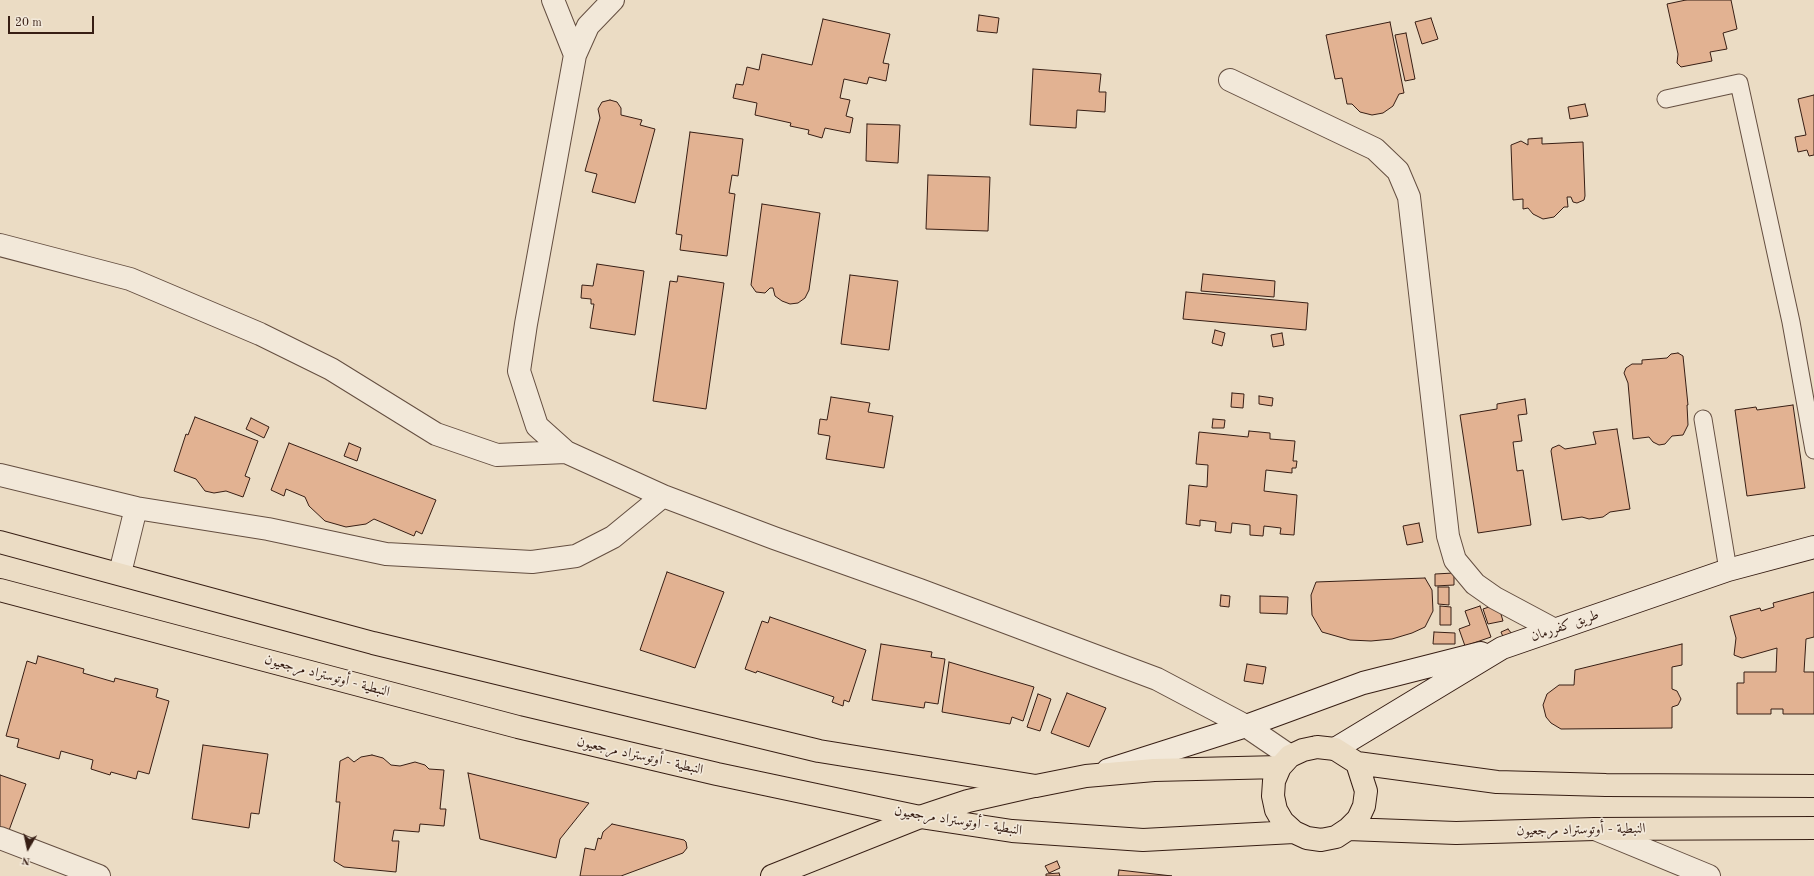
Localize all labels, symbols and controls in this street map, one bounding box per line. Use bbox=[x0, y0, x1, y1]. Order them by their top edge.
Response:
scale bar bbox=[10, 8, 96, 34]
text: 20 m bbox=[15, 17, 42, 29]
street label: طريق كفررمان bbox=[1529, 606, 1601, 646]
street label: النبطية - أوتوستراد مرجعيون bbox=[262, 651, 392, 701]
street label: النبطية - أوتوستراد مرجعيون bbox=[575, 733, 705, 779]
street label: النبطية - أوتوستراد مرجعيون bbox=[893, 803, 1023, 839]
street label: النبطية - أوتوستراد مرجعيون bbox=[1516, 820, 1646, 840]
north arrow bbox=[8, 828, 48, 868]
text: N bbox=[21, 854, 31, 866]

